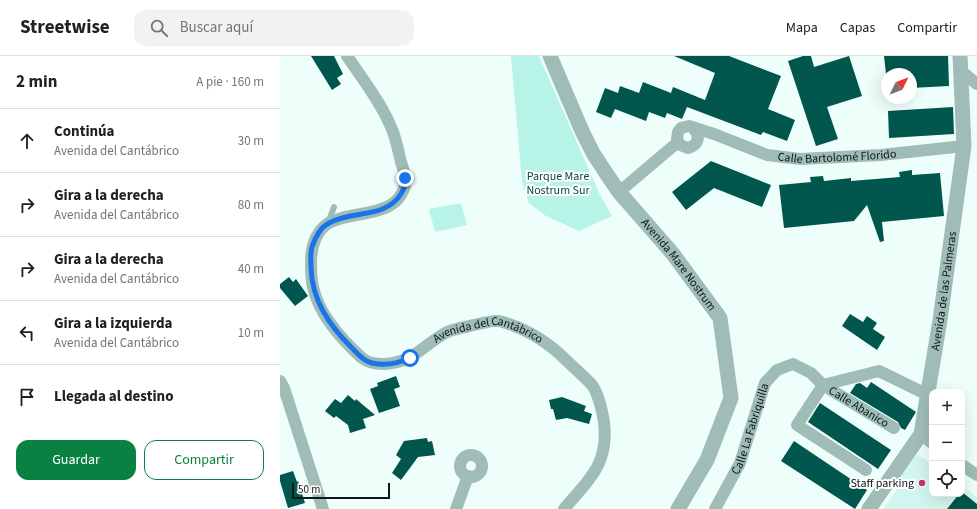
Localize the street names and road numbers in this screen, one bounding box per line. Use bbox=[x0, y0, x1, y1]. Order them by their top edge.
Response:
street label: Calle Bartolomé Florido bbox=[777, 145, 897, 168]
street label: Avenida Mare Nostrum bbox=[637, 215, 720, 315]
street label: Avenida de las Palmeras bbox=[927, 230, 961, 352]
street label: Avenida del Cantábrico bbox=[430, 336, 546, 352]
street label: Calle La Fabriquilla bbox=[727, 381, 773, 478]
street label: Calle Abanico bbox=[825, 382, 892, 432]

